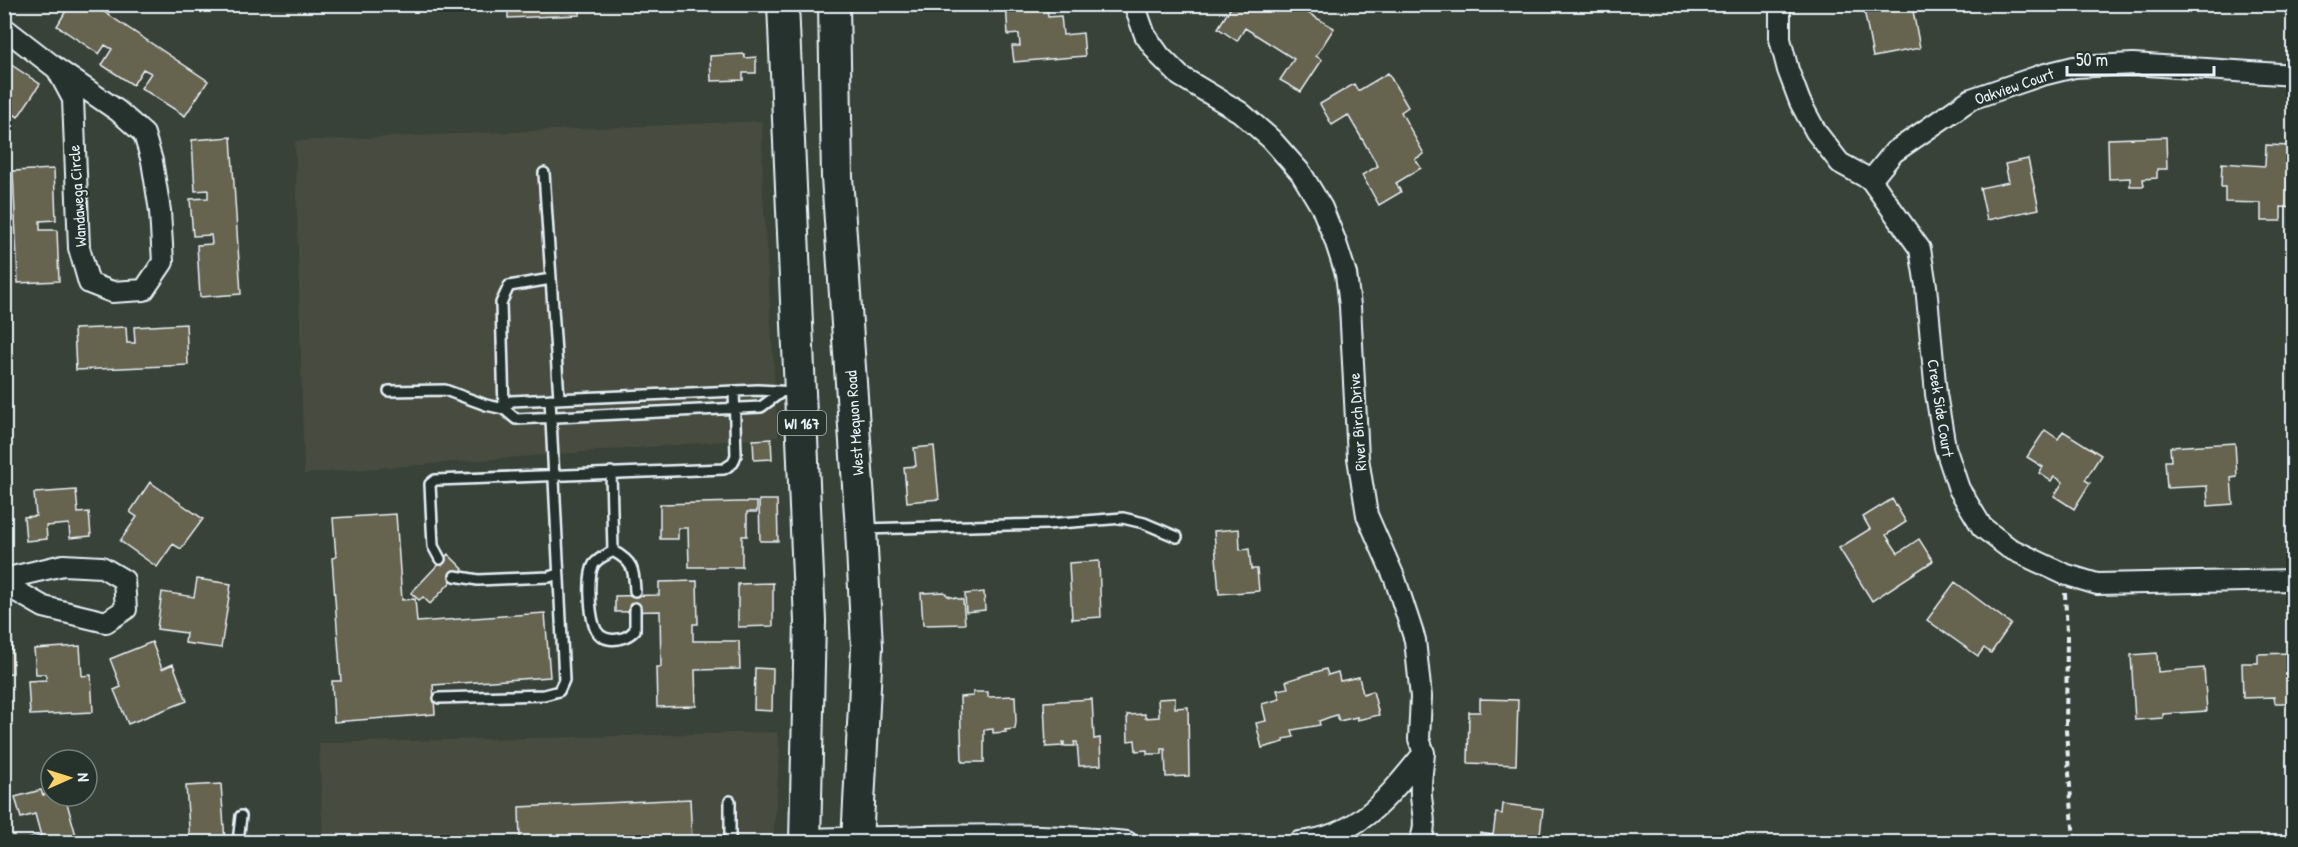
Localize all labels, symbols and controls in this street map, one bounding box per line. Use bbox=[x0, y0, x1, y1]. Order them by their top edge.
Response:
scale bar bbox=[2067, 39, 2214, 77]
text: 50 m bbox=[2076, 47, 2108, 72]
street label: Oakview Court bbox=[1971, 62, 2057, 110]
street label: Wandawega Circle bbox=[62, 144, 92, 248]
street label: Creek Side Court bbox=[1922, 358, 1960, 459]
street label: West Mequon Road bbox=[839, 370, 869, 476]
street label: River Birch Drive bbox=[1343, 372, 1371, 472]
road number: WI 167 bbox=[778, 411, 826, 435]
north arrow bbox=[39, 748, 99, 808]
text: N bbox=[73, 772, 95, 783]

